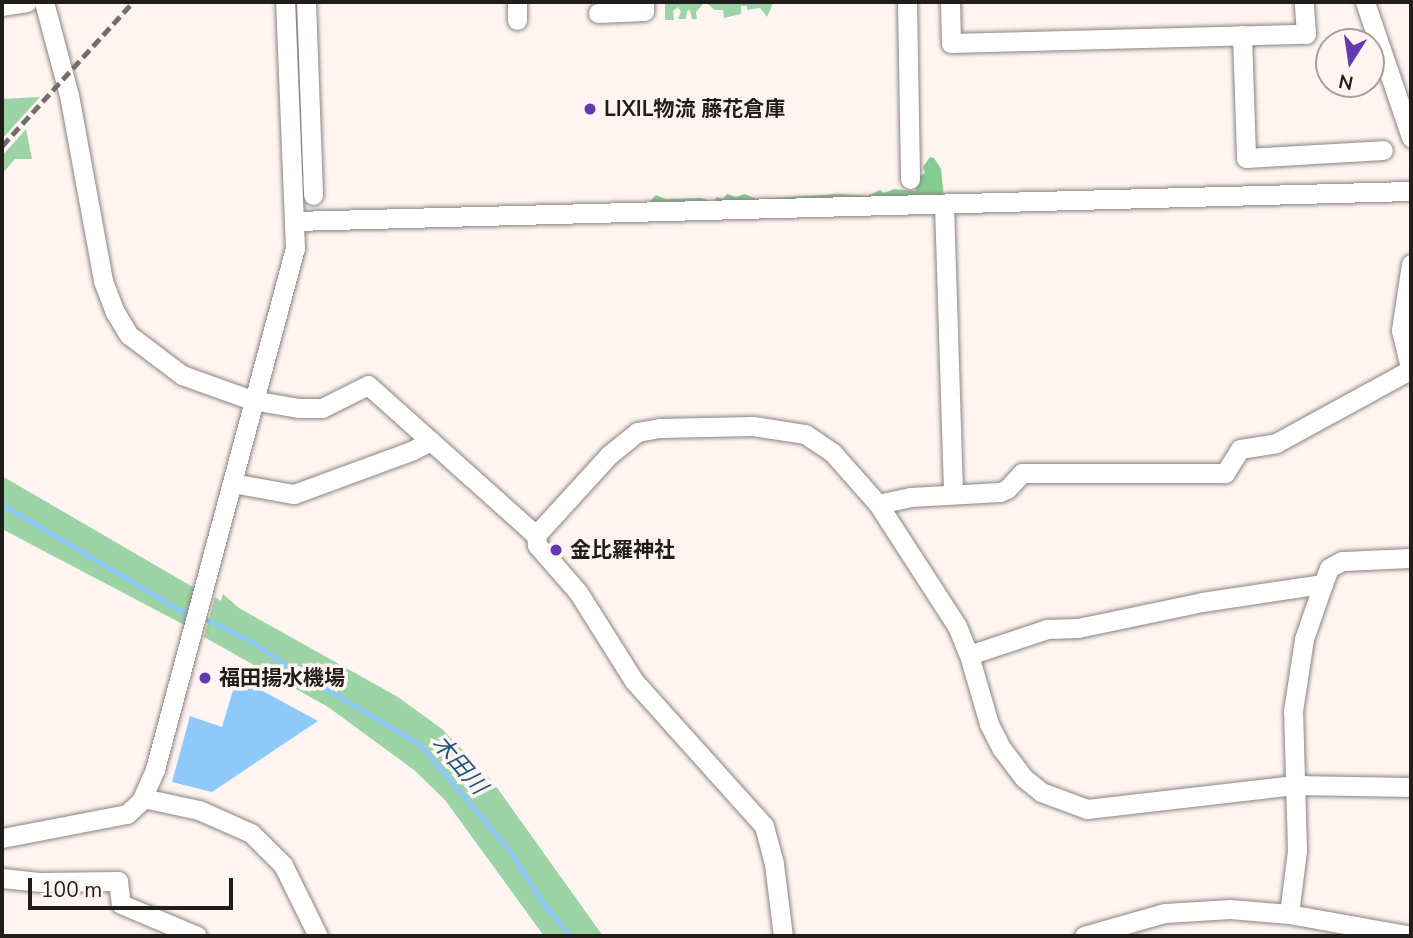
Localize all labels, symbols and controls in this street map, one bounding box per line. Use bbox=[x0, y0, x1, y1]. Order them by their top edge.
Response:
north arrow bbox=[1315, 28, 1385, 98]
text: N bbox=[1336, 67, 1356, 96]
place label: LIXIL物流 藤花倉庫 bbox=[604, 96, 785, 122]
marker: LIXIL物流 藤花倉庫 bbox=[582, 101, 598, 117]
place label: 金比羅神社 bbox=[570, 537, 675, 563]
marker: 金比羅神社 bbox=[548, 542, 564, 558]
place label: 福田揚水機場 bbox=[219, 665, 345, 691]
marker: 福田揚水機場 bbox=[197, 670, 213, 686]
water label: 木田川 bbox=[426, 730, 492, 800]
scale bar bbox=[32, 864, 236, 908]
text: 100 m bbox=[41, 876, 102, 904]

